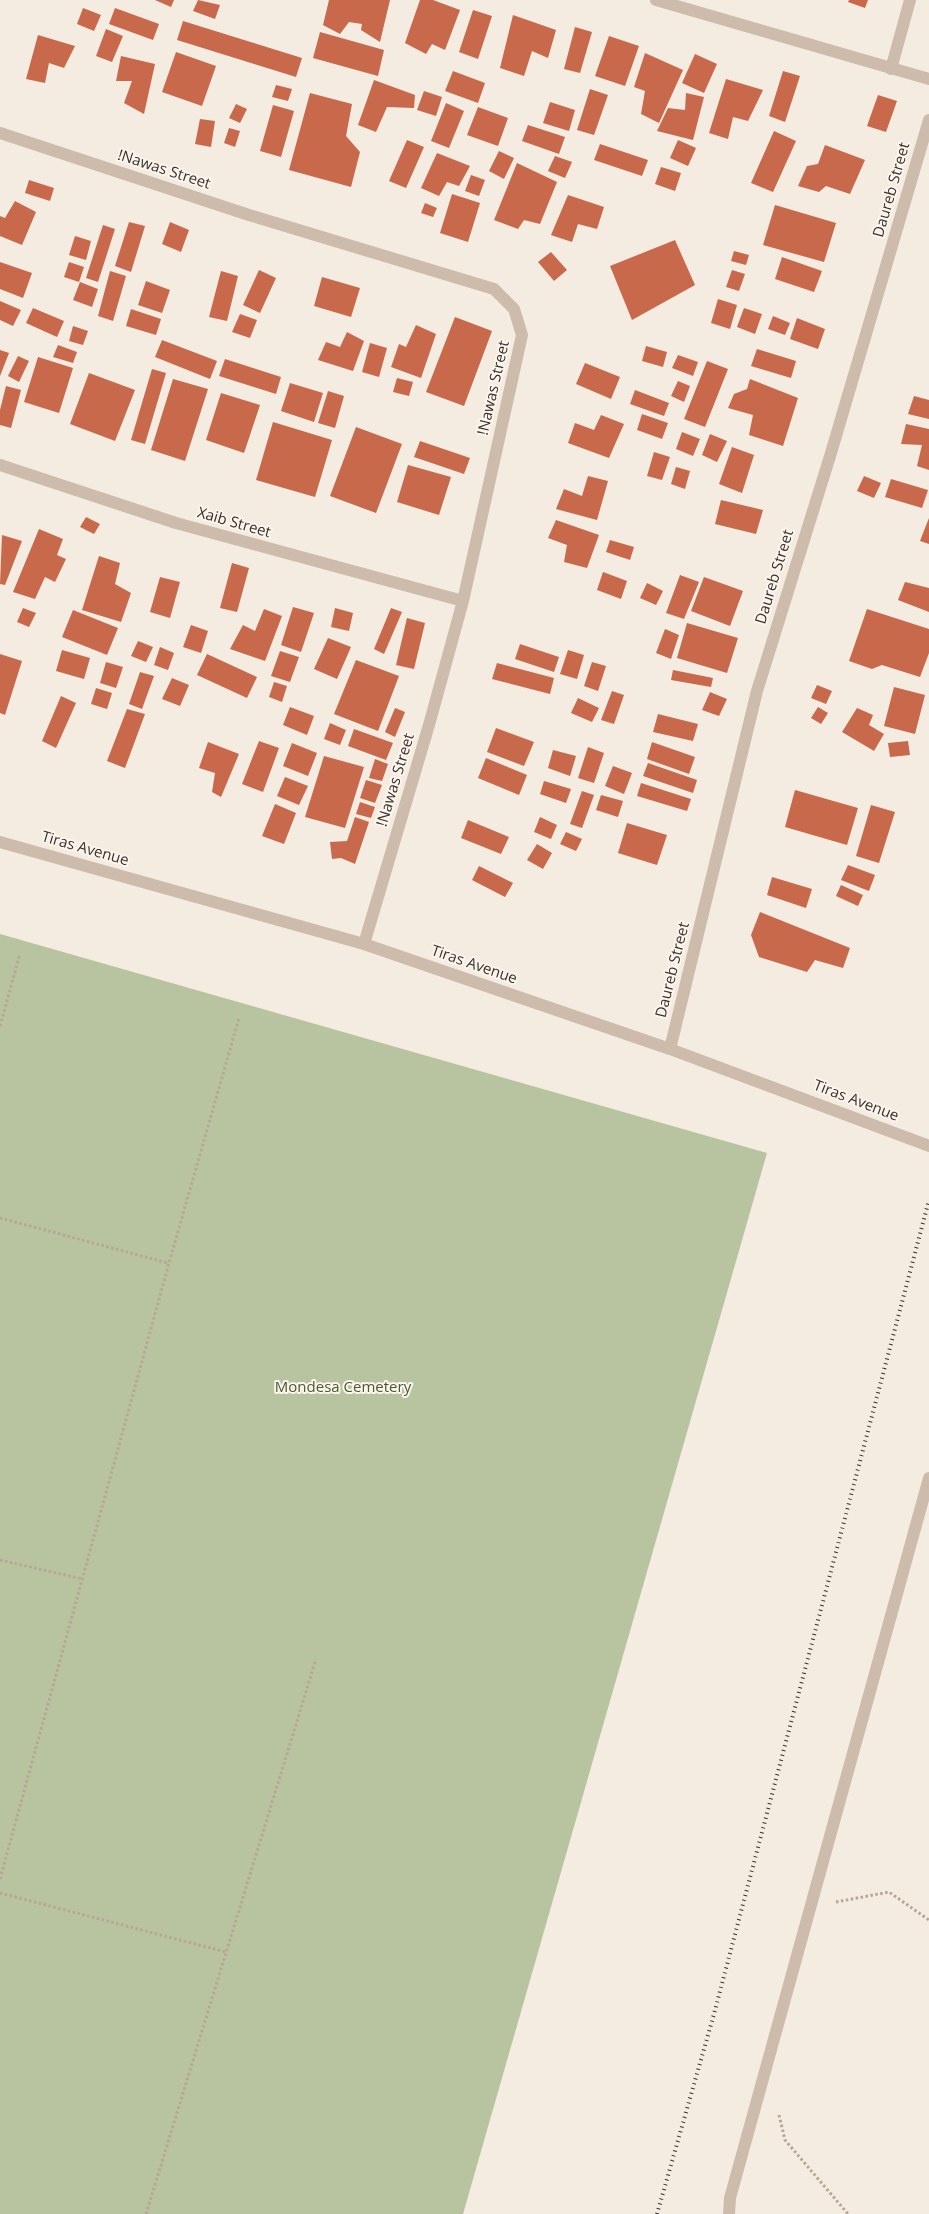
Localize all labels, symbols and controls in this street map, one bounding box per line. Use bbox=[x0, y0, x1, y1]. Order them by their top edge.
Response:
street label: Daureb Street bbox=[870, 140, 914, 240]
street label: !Nawas Street bbox=[115, 147, 213, 193]
street label: !Nawas Street bbox=[474, 339, 514, 437]
street label: Xaib Street bbox=[195, 504, 273, 542]
street label: Daureb Street bbox=[752, 528, 798, 626]
street label: !Nawas Street bbox=[373, 731, 419, 829]
street label: Tiras Avenue bbox=[39, 828, 131, 870]
street label: Daureb Street bbox=[652, 920, 694, 1020]
street label: Tiras Avenue bbox=[429, 942, 519, 988]
street label: Tiras Avenue bbox=[811, 1077, 901, 1125]
park label: Mondesa Cemetery bbox=[275, 1379, 411, 1397]

